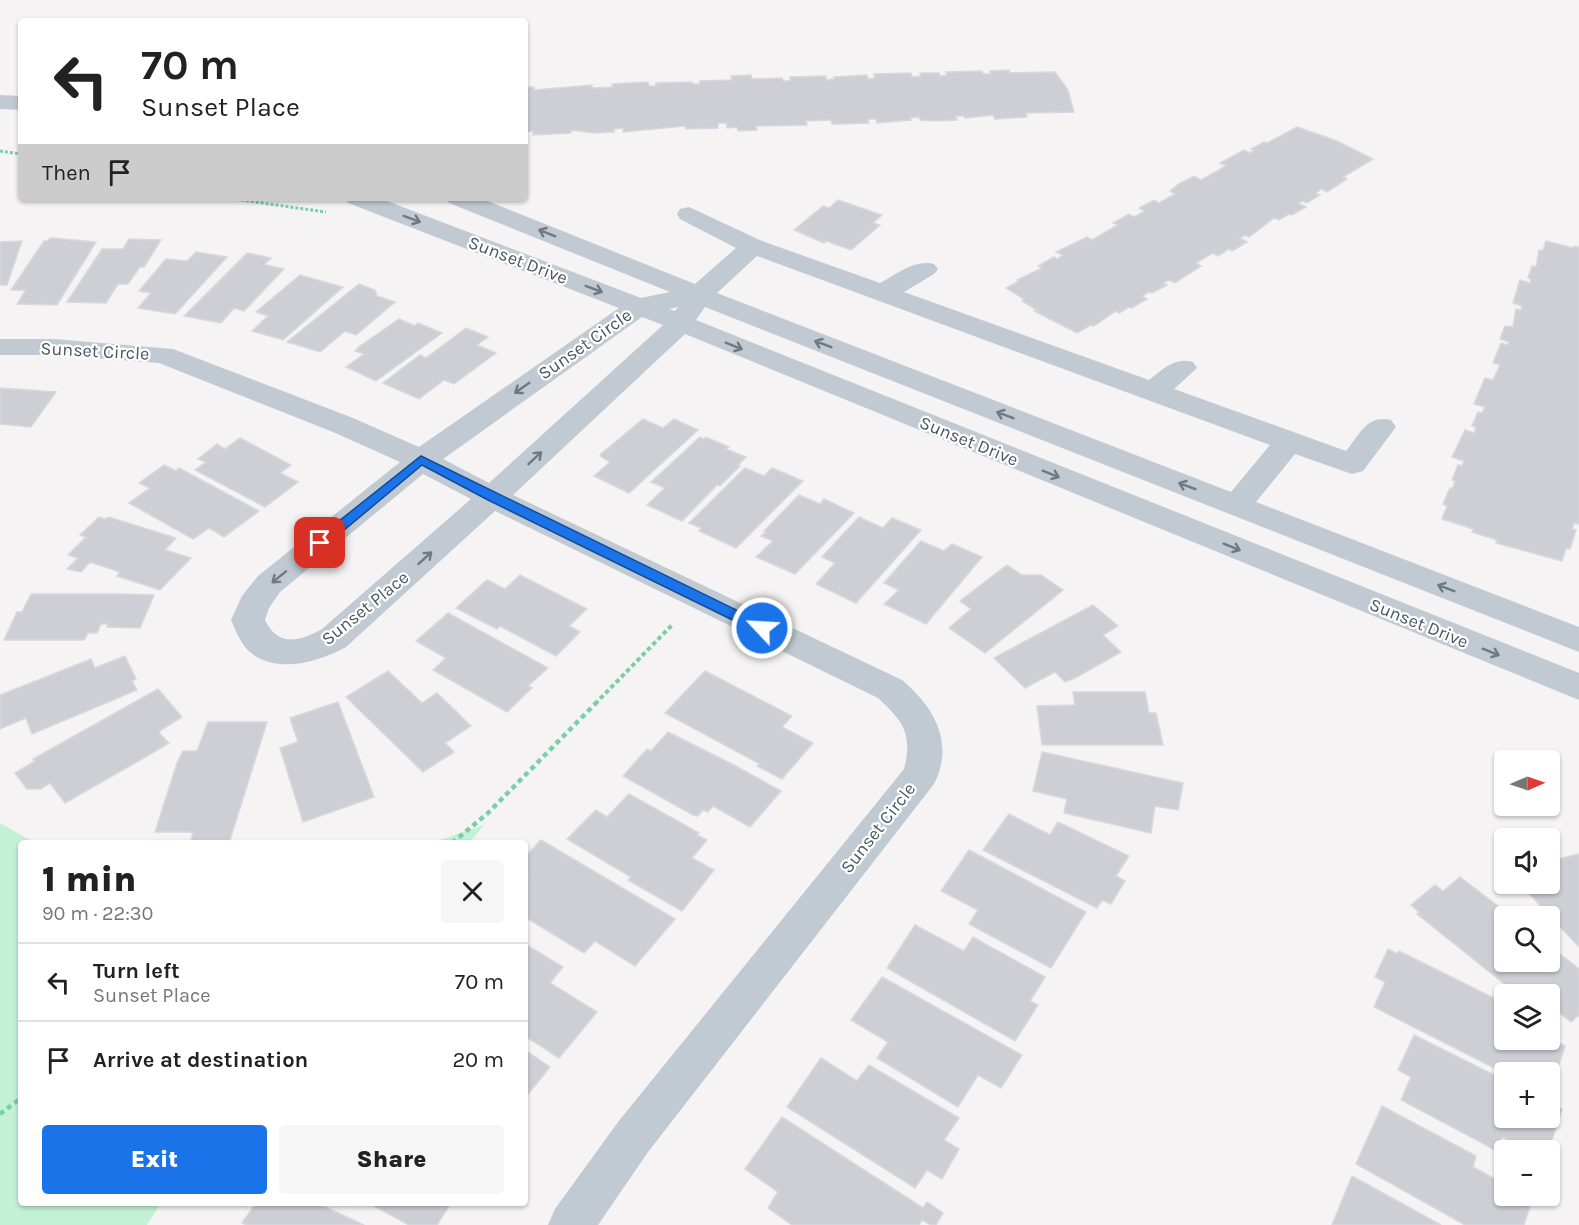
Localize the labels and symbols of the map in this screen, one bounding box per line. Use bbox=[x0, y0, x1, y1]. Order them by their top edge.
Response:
one-way arrow bbox=[402, 214, 421, 225]
one-way arrow bbox=[538, 227, 557, 238]
street label: Sunset Drive bbox=[465, 231, 571, 289]
one-way arrow bbox=[584, 284, 603, 295]
street label: Sunset Circle bbox=[534, 304, 636, 384]
street label: Sunset Circle bbox=[40, 337, 150, 365]
one-way arrow bbox=[815, 338, 833, 349]
one-way arrow bbox=[725, 342, 743, 353]
one-way arrow bbox=[515, 382, 531, 394]
one-way arrow bbox=[996, 409, 1015, 420]
street label: Sunset Drive bbox=[916, 411, 1022, 471]
one-way arrow bbox=[528, 451, 543, 465]
one-way arrow bbox=[1042, 469, 1060, 480]
one-way arrow bbox=[1178, 480, 1196, 491]
pin bbox=[294, 517, 345, 568]
one-way arrow bbox=[1223, 542, 1241, 553]
one-way arrow bbox=[417, 551, 432, 565]
street label: Sunset Place bbox=[317, 566, 413, 650]
one-way arrow bbox=[271, 570, 287, 583]
one-way arrow bbox=[1438, 582, 1456, 593]
street label: Sunset Drive bbox=[1366, 593, 1472, 653]
position arrow bbox=[730, 596, 794, 660]
one-way arrow bbox=[1481, 647, 1500, 658]
north arrow bbox=[1494, 750, 1560, 816]
street label: Sunset Circle bbox=[836, 778, 920, 878]

